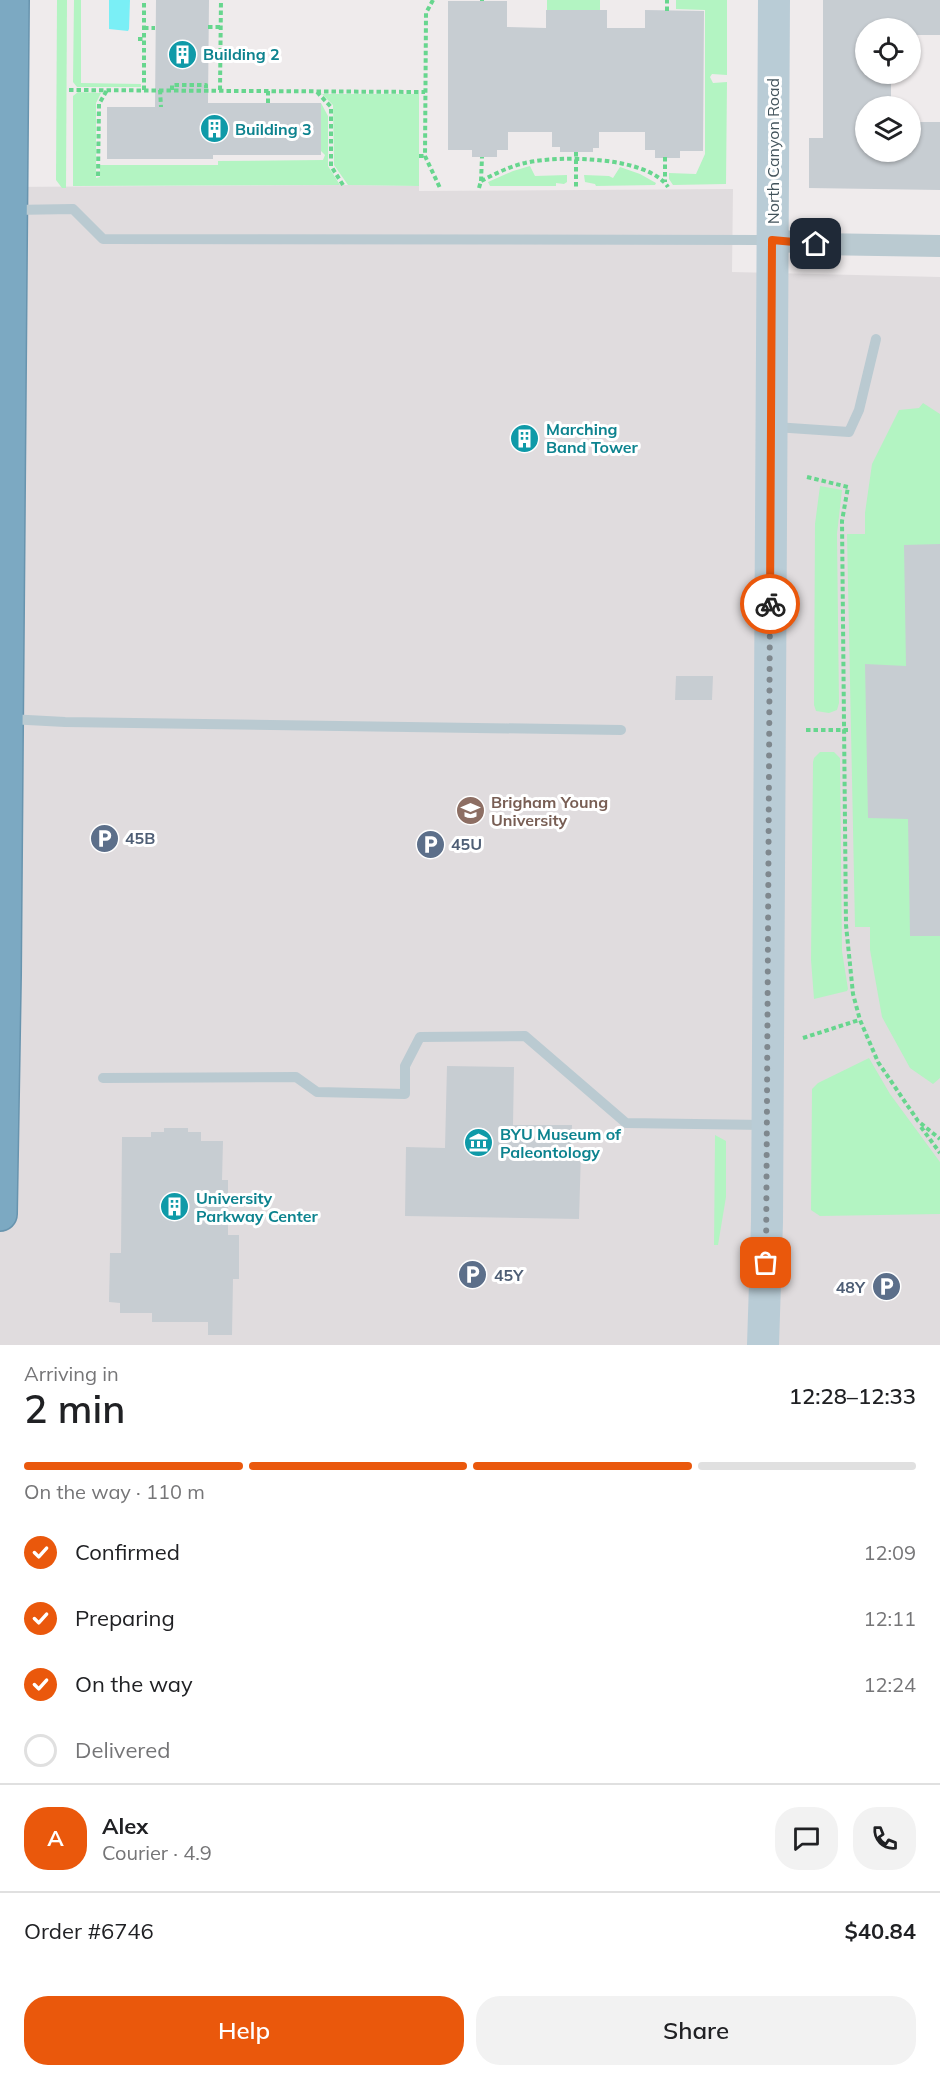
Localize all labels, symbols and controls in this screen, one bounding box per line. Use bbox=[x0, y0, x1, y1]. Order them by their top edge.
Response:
map controls bbox=[855, 18, 921, 162]
button: locate bbox=[855, 18, 921, 84]
building icon: Building 2 bbox=[166, 38, 198, 70]
place label: Building 2 bbox=[203, 44, 280, 64]
street label: North Canyon Road bbox=[763, 78, 783, 224]
button: layers bbox=[855, 96, 921, 162]
building icon: Building 3 bbox=[198, 113, 230, 145]
place label: Building 3 bbox=[235, 119, 312, 139]
pin bbox=[790, 218, 841, 269]
icon: home bbox=[799, 227, 832, 260]
place label: Marching Band Tower bbox=[546, 419, 639, 457]
building icon: Marching Band Tower bbox=[509, 422, 541, 454]
courier bbox=[740, 574, 800, 634]
icon: bike bbox=[754, 588, 787, 621]
place label: Brigham Young University bbox=[491, 792, 608, 830]
school or university icon: Brigham Young University bbox=[454, 795, 486, 827]
parking icon: 45B bbox=[88, 822, 120, 854]
place label: 45B bbox=[125, 828, 155, 848]
parking icon: 45U bbox=[414, 828, 446, 860]
place label: 45U bbox=[451, 834, 482, 854]
place label: BYU Museum of Paleontology bbox=[500, 1124, 622, 1162]
museum icon: BYU Museum of Paleontology bbox=[463, 1127, 495, 1159]
place label: University Parkway Center bbox=[196, 1188, 318, 1226]
building icon: University Parkway Center bbox=[159, 1191, 191, 1223]
pin bbox=[740, 1237, 791, 1288]
icon: bag bbox=[749, 1246, 782, 1279]
parking icon: 45Y bbox=[457, 1259, 489, 1291]
place label: 45Y bbox=[494, 1265, 524, 1285]
parking icon: 48Y bbox=[870, 1271, 902, 1303]
place label: 48Y bbox=[836, 1277, 866, 1297]
text: Arriving in bbox=[24, 1361, 119, 1386]
text: 12:28–12:33 bbox=[789, 1382, 916, 1410]
text: 2 min bbox=[24, 1384, 125, 1433]
text: On the way · 110 m bbox=[24, 1479, 205, 1504]
icon: check bbox=[24, 1536, 57, 1569]
text: Confirmed bbox=[75, 1538, 180, 1566]
text: 12:09 bbox=[863, 1540, 916, 1565]
icon: check bbox=[24, 1602, 57, 1635]
text: Preparing bbox=[75, 1604, 175, 1632]
text: 12:11 bbox=[863, 1606, 916, 1631]
icon: check bbox=[24, 1668, 57, 1701]
text: On the way bbox=[75, 1670, 193, 1698]
text: 12:24 bbox=[863, 1672, 916, 1697]
text: Delivered bbox=[75, 1736, 170, 1764]
button: chat bbox=[775, 1807, 838, 1870]
button: phone bbox=[853, 1807, 916, 1870]
text: Alex bbox=[102, 1812, 148, 1840]
text: A bbox=[47, 1824, 64, 1852]
text: Courier · 4.9 bbox=[102, 1840, 212, 1865]
text: Order #6746 bbox=[24, 1917, 154, 1945]
text: $40.84 bbox=[845, 1917, 916, 1945]
button: Help bbox=[24, 1996, 464, 2065]
button: Share bbox=[476, 1996, 916, 2065]

